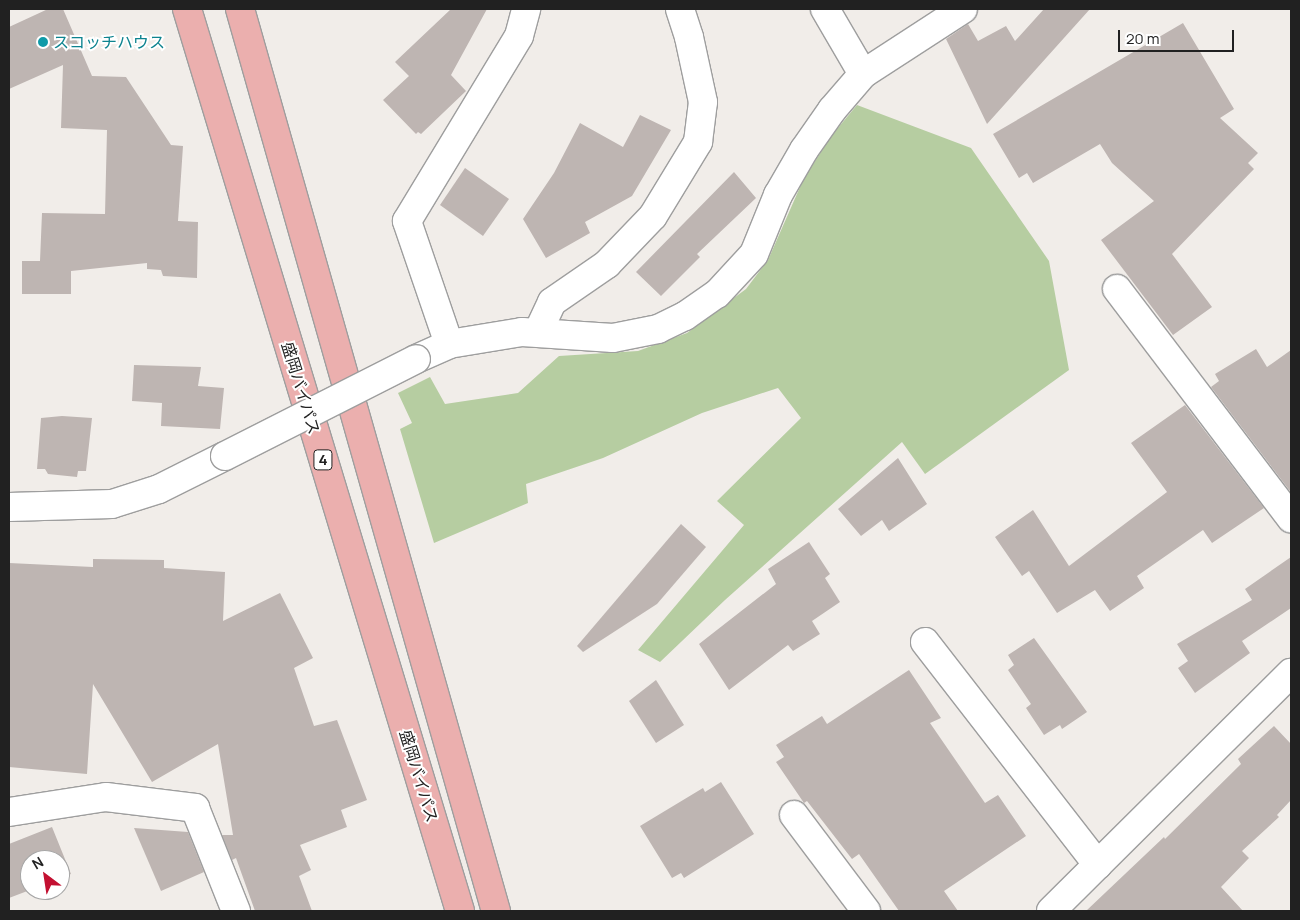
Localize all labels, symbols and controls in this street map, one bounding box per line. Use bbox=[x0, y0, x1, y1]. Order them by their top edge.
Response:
scale bar bbox=[1120, 20, 1236, 52]
text: 20 m bbox=[1126, 28, 1159, 49]
place label: スコッチハウス bbox=[53, 32, 165, 52]
marker: スコッチハウス bbox=[37, 36, 49, 48]
street label: 盛岡バイパス bbox=[278, 339, 324, 437]
road number: 4 bbox=[313, 448, 333, 472]
street label: 盛岡バイパス bbox=[396, 727, 442, 825]
north arrow bbox=[20, 850, 70, 900]
text: N bbox=[28, 852, 47, 873]

